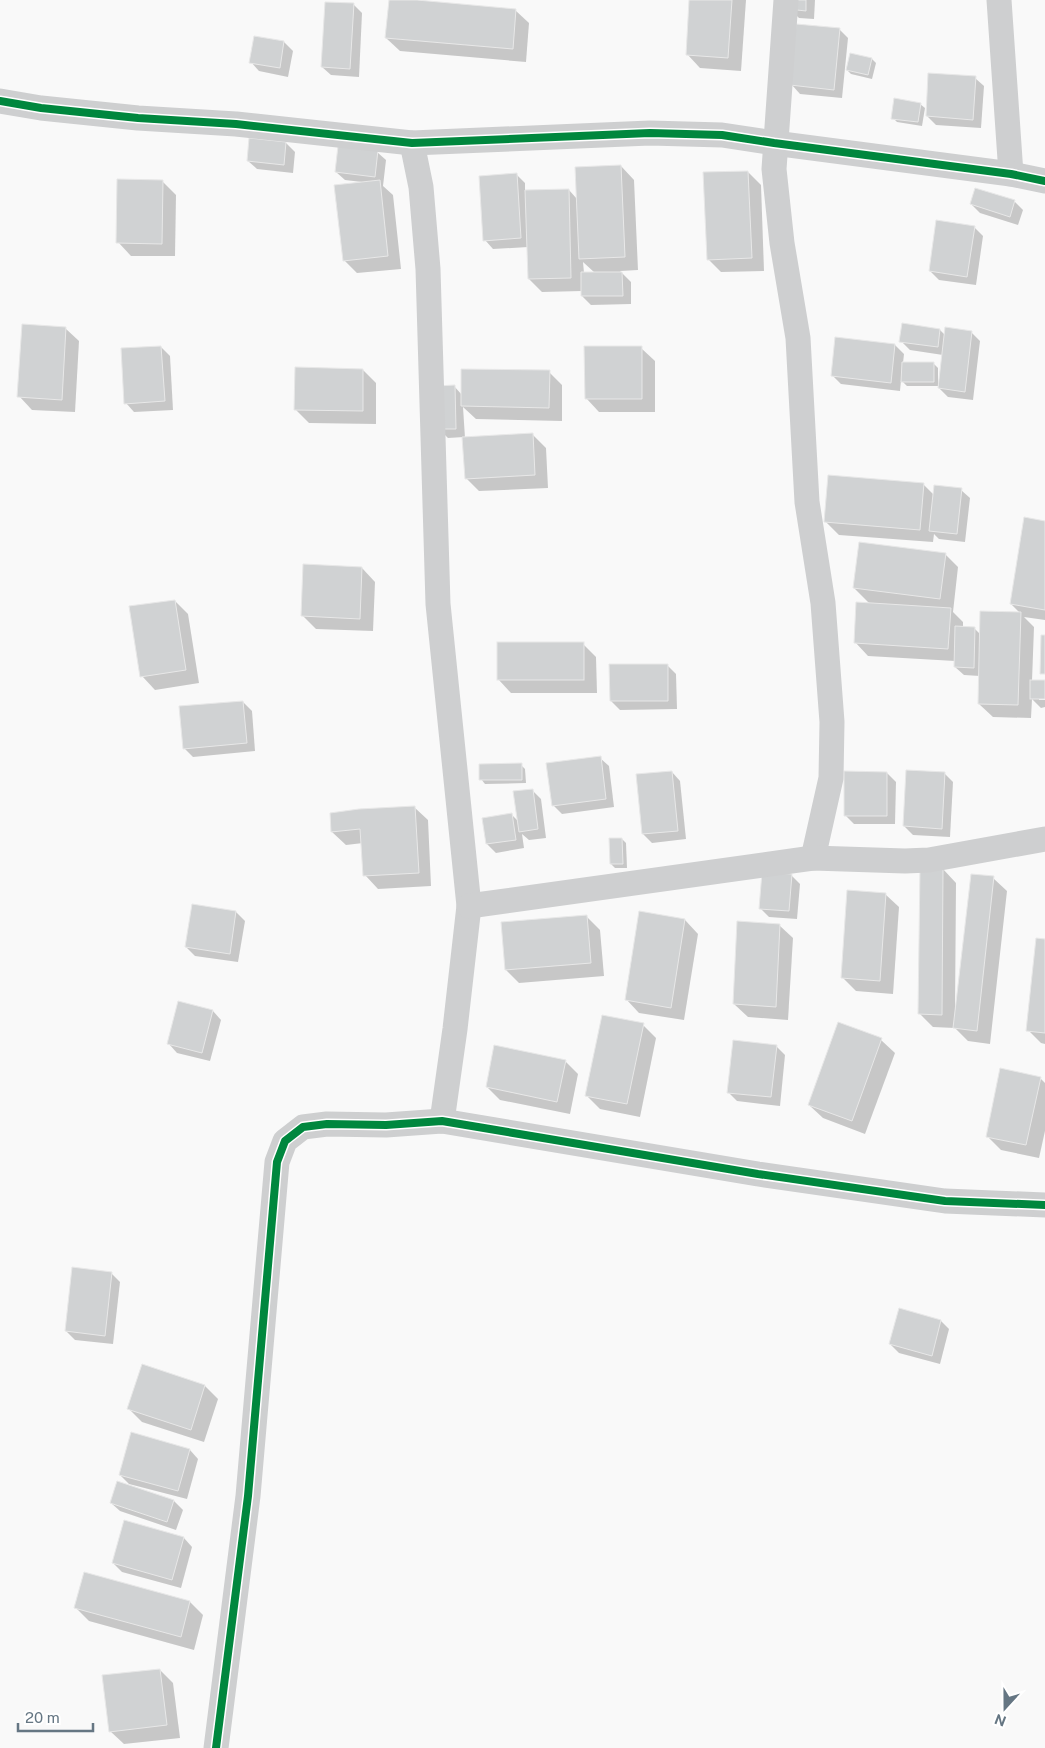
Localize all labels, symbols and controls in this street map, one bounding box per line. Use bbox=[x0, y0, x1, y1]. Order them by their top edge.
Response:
north arrow bbox=[980, 1683, 1030, 1733]
scale bar bbox=[18, 1700, 92, 1732]
text: 20 m bbox=[25, 1709, 60, 1726]
text: N bbox=[992, 1711, 1008, 1730]

